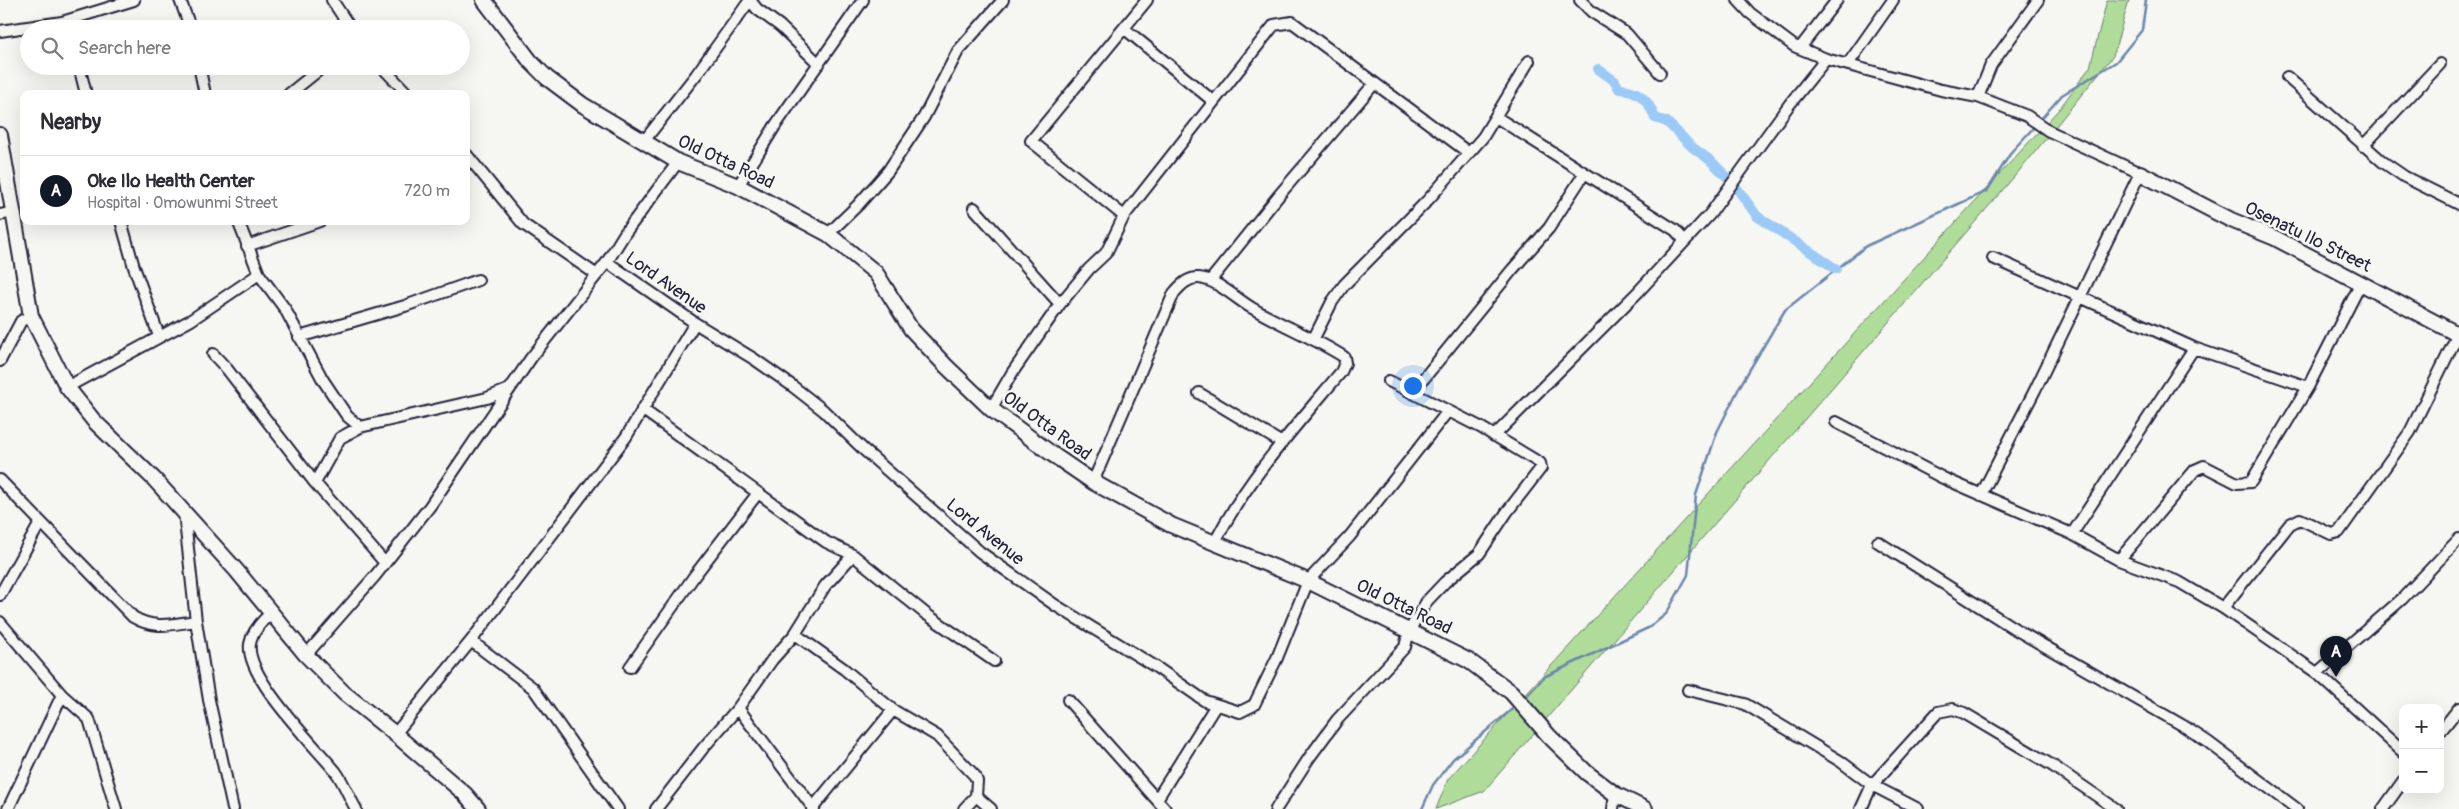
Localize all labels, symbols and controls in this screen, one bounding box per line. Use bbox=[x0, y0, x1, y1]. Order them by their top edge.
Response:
search box bbox=[20, 20, 470, 75]
icon: search bbox=[38, 34, 66, 62]
text: Search here bbox=[78, 36, 171, 60]
text: Nearby bbox=[40, 109, 101, 136]
street label: Old Otta Road bbox=[674, 130, 778, 194]
text: Oke Ilo Health Center bbox=[87, 169, 254, 193]
text: A bbox=[51, 181, 61, 201]
text: 720 m bbox=[404, 181, 450, 201]
text: Hospital · Omowunmi Street bbox=[87, 193, 278, 213]
street label: Osenatu Ilo Street bbox=[2241, 196, 2376, 278]
street label: Lord Avenue bbox=[621, 247, 711, 319]
your location bbox=[1400, 373, 1426, 399]
street label: Old Otta Road bbox=[998, 386, 1096, 466]
street label: Lord Avenue bbox=[941, 493, 1029, 571]
street label: Old Otta Road bbox=[1352, 574, 1456, 640]
pin: A bbox=[2320, 636, 2352, 677]
map controls bbox=[2399, 704, 2444, 794]
button: + bbox=[2399, 704, 2444, 749]
button: − bbox=[2399, 749, 2444, 794]

